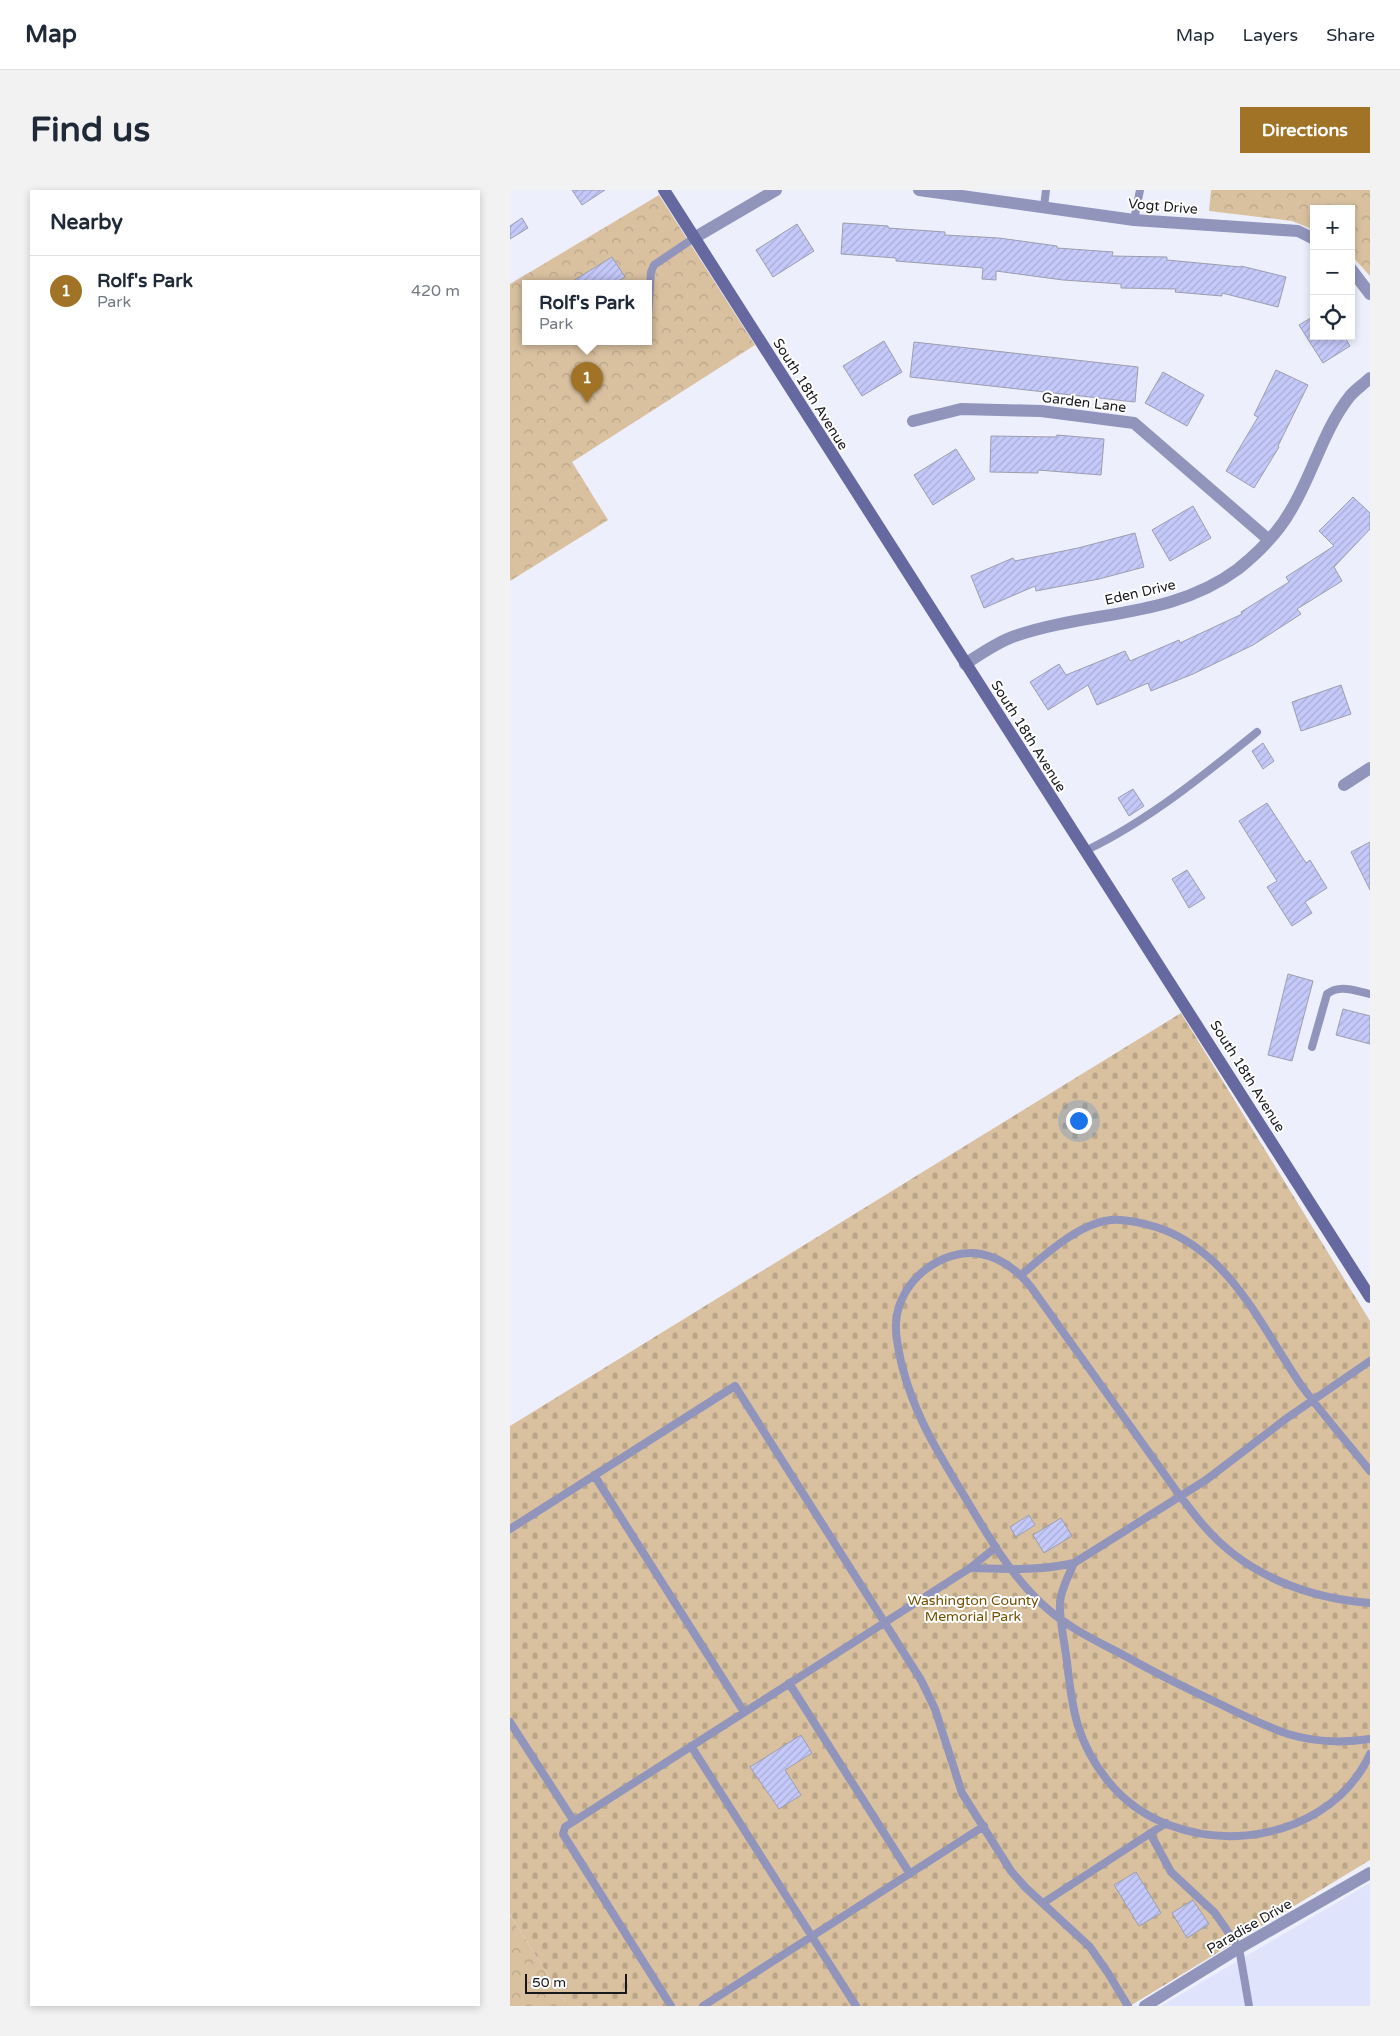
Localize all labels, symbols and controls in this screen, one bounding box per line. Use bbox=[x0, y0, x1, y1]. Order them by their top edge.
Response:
text: Map bbox=[25, 20, 77, 49]
text: Map bbox=[1176, 24, 1215, 46]
text: Layers bbox=[1243, 24, 1298, 46]
text: Share bbox=[1326, 24, 1375, 46]
button: Directions bbox=[1240, 107, 1370, 153]
text: Find us bbox=[30, 109, 150, 151]
street label: Vogt Drive bbox=[1127, 195, 1199, 218]
map controls bbox=[1310, 205, 1355, 340]
button: + bbox=[1310, 205, 1355, 250]
text: Nearby bbox=[50, 210, 123, 235]
button: − bbox=[1310, 250, 1355, 295]
text: Rolf's Park bbox=[97, 270, 193, 292]
popup bbox=[522, 280, 652, 345]
text: 1 bbox=[61, 281, 71, 301]
text: 420 m bbox=[411, 281, 460, 301]
text: Park bbox=[97, 292, 131, 312]
text: Rolf's Park bbox=[539, 292, 635, 314]
button: locate bbox=[1310, 295, 1355, 340]
text: Park bbox=[539, 314, 573, 334]
street label: South 18th Avenue bbox=[769, 335, 852, 453]
pin: 1 bbox=[571, 362, 603, 403]
street label: Garden Lane bbox=[1041, 389, 1127, 416]
street label: Eden Drive bbox=[1103, 576, 1177, 609]
street label: South 18th Avenue bbox=[987, 677, 1070, 795]
street label: South 18th Avenue bbox=[1206, 1017, 1289, 1135]
your location bbox=[1066, 1108, 1092, 1134]
park label: Washington County Memorial Park bbox=[907, 1592, 1039, 1625]
street label: Paradise Drive bbox=[1204, 1895, 1295, 1958]
scale bar bbox=[525, 1971, 628, 1994]
text: 50 m bbox=[532, 1974, 566, 1991]

